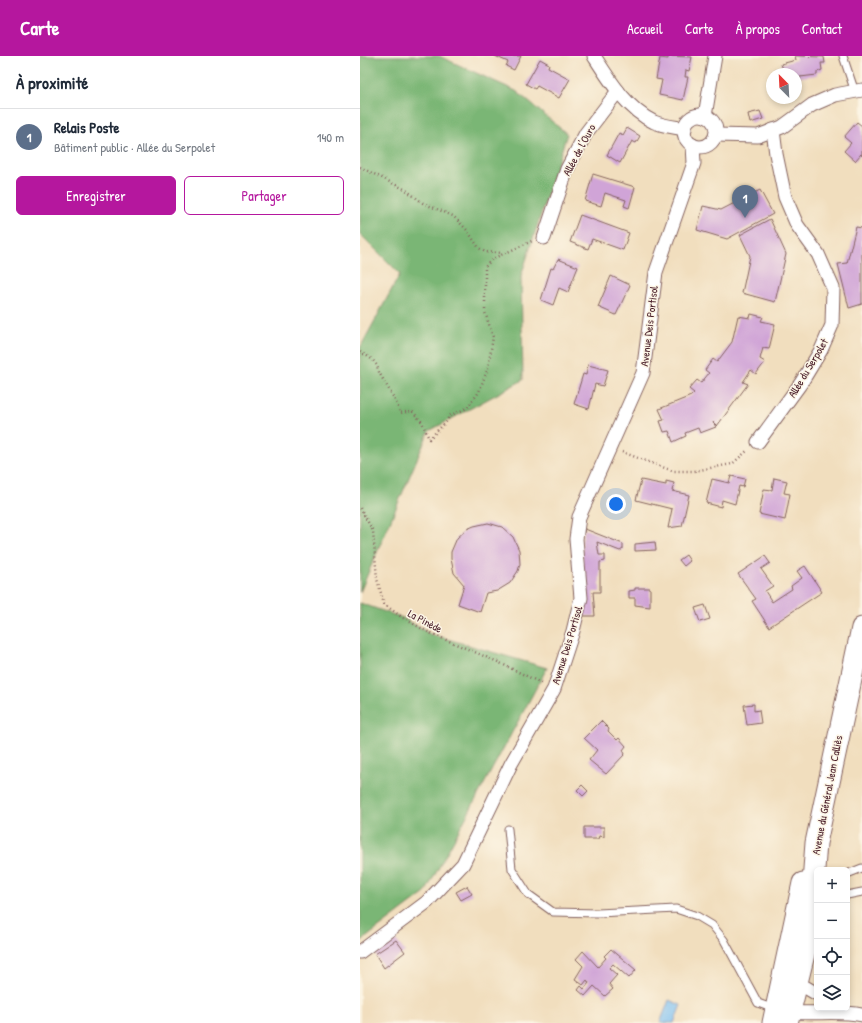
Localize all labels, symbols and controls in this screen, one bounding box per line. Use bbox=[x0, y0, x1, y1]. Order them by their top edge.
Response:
text: Carte bbox=[20, 15, 59, 41]
text: Accueil bbox=[627, 19, 663, 38]
text: Carte bbox=[685, 19, 714, 38]
text: À propos bbox=[736, 19, 780, 38]
text: Contact bbox=[802, 19, 842, 38]
north arrow bbox=[766, 68, 802, 104]
text: À proximité bbox=[16, 71, 88, 94]
text: Relais Poste bbox=[54, 117, 119, 138]
street label: Allée de l'Ouro bbox=[560, 121, 599, 178]
text: 1 bbox=[27, 128, 31, 146]
text: 140 m bbox=[317, 128, 344, 146]
text: Bâtiment public · Allée du Serpolet bbox=[54, 138, 215, 156]
button: Enregistrer bbox=[16, 176, 176, 215]
button: Partager bbox=[184, 176, 344, 215]
pin: 1 bbox=[732, 185, 758, 218]
street label: Avenue Deis Portisol bbox=[637, 285, 661, 367]
street label: Allée du Serpolet bbox=[785, 336, 831, 400]
your location bbox=[606, 494, 626, 514]
street label: Avenue Deis Portisol bbox=[548, 604, 586, 686]
street label: La Pinède bbox=[406, 606, 445, 636]
street label: Avenue du Général Jean Calliès bbox=[809, 734, 845, 856]
map controls bbox=[814, 867, 850, 1011]
button: + bbox=[814, 867, 850, 903]
button: − bbox=[814, 903, 850, 939]
button: locate bbox=[814, 939, 850, 975]
button: layers bbox=[814, 975, 850, 1011]

